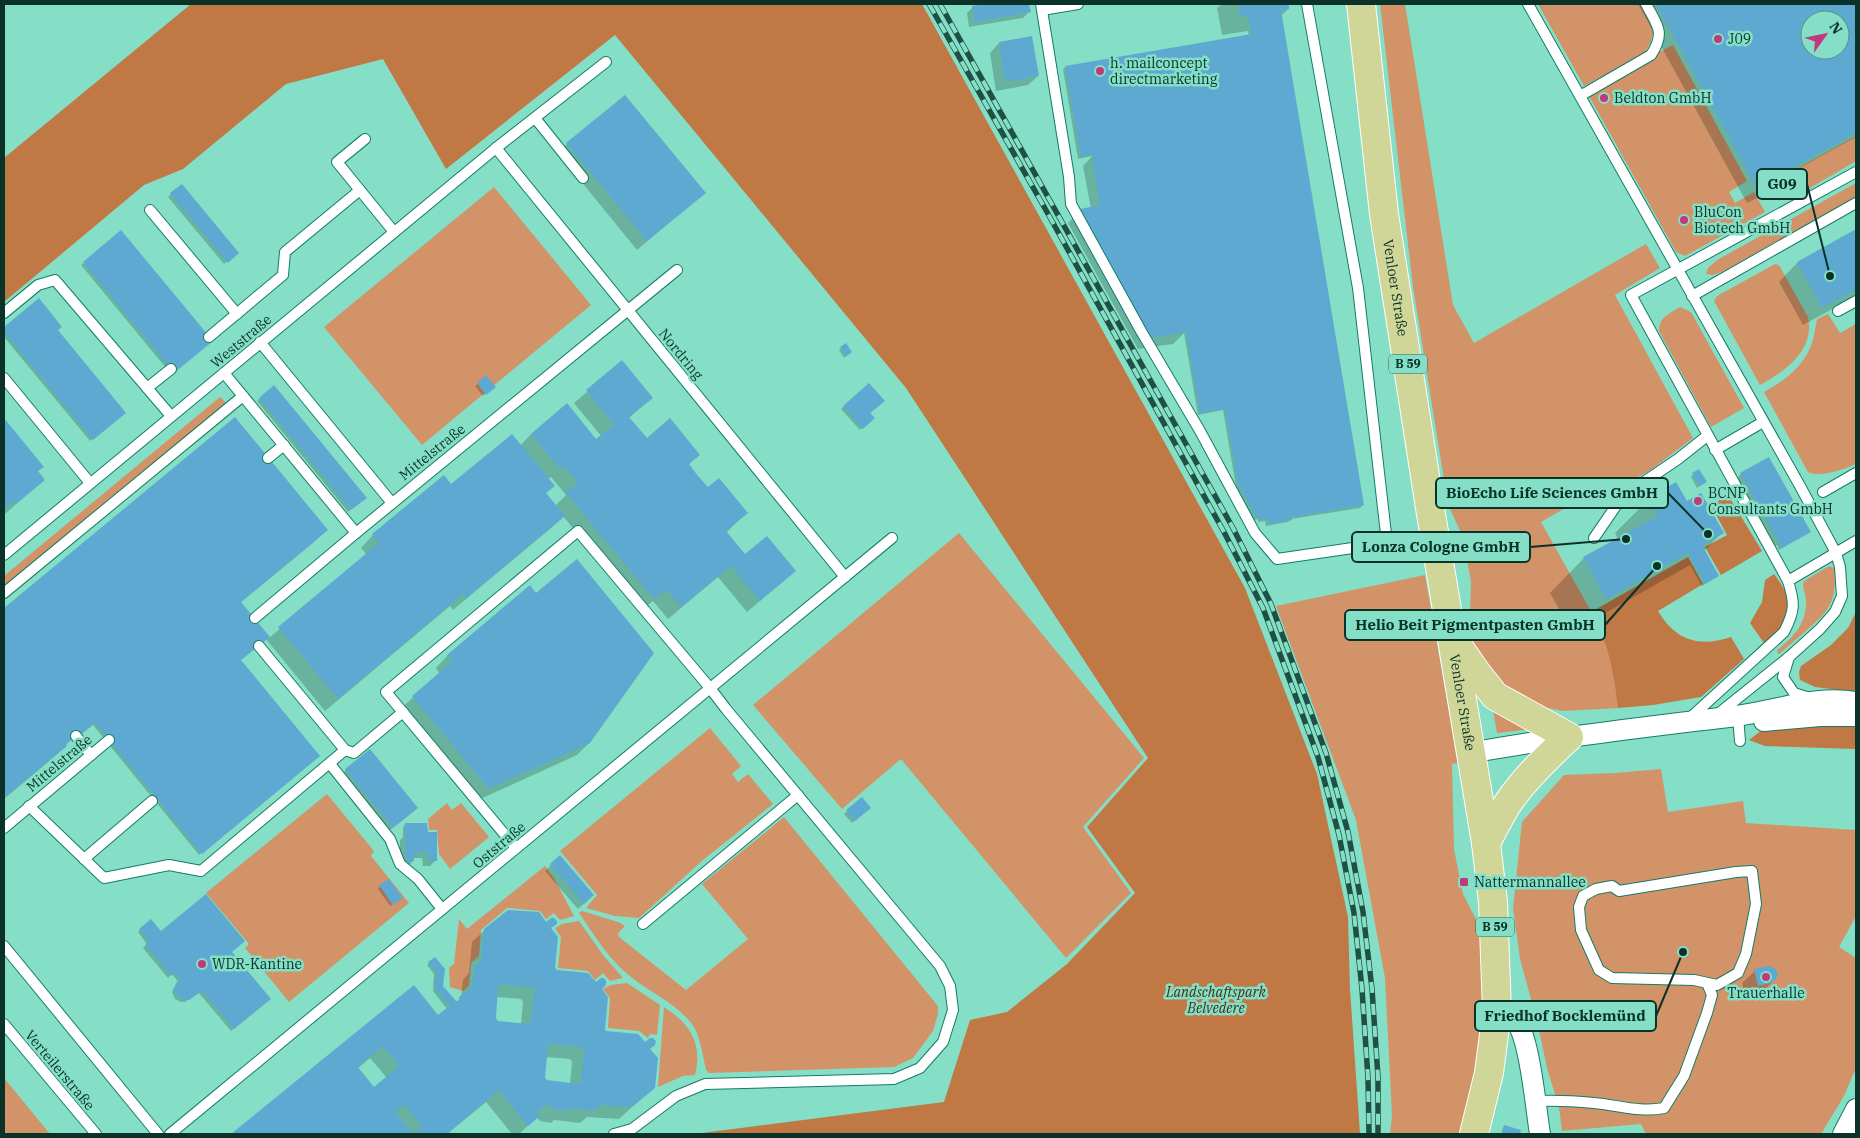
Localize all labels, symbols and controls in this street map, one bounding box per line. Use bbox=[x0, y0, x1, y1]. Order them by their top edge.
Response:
north arrow bbox=[1800, 10, 1850, 60]
text: N bbox=[1825, 18, 1846, 37]
place label: J09 bbox=[1728, 30, 1751, 48]
marker: J09 bbox=[1712, 33, 1724, 45]
place label: h. mailconcept directmarketing bbox=[1110, 54, 1218, 88]
marker: h. mailconcept directmarketing bbox=[1094, 65, 1106, 77]
place label: Beldton GmbH bbox=[1614, 89, 1711, 107]
marker: Beldton GmbH bbox=[1598, 92, 1610, 104]
callout: G09 bbox=[1757, 169, 1807, 199]
text: G09 bbox=[1767, 174, 1797, 193]
place label: BluCon Biotech GmbH bbox=[1694, 203, 1790, 237]
marker: BluCon Biotech GmbH bbox=[1678, 214, 1690, 226]
street label: Venloer Straße bbox=[1379, 238, 1412, 338]
street label: Weststraße bbox=[207, 310, 275, 372]
street label: Nordring bbox=[655, 325, 707, 384]
road number: B 59 bbox=[1389, 354, 1427, 374]
street label: Mittelstraße bbox=[395, 420, 469, 484]
callout: BioEcho Life Sciences GmbH bbox=[1436, 478, 1668, 508]
text: BioEcho Life Sciences GmbH bbox=[1446, 483, 1658, 502]
place label: BCNP Consultants GmbH bbox=[1708, 484, 1833, 518]
marker: BCNP Consultants GmbH bbox=[1692, 495, 1704, 507]
callout: Lonza Cologne GmbH bbox=[1352, 532, 1530, 562]
text: Lonza Cologne GmbH bbox=[1362, 537, 1520, 556]
callout: Helio Beit Pigmentpasten GmbH bbox=[1345, 610, 1605, 640]
text: Helio Beit Pigmentpasten GmbH bbox=[1355, 615, 1595, 634]
street label: Venloer Straße bbox=[1446, 653, 1479, 752]
street label: Mittelstraße bbox=[23, 730, 95, 796]
street label: Oststraße bbox=[469, 818, 529, 872]
place label: Nattermannallee bbox=[1474, 873, 1586, 891]
marker: Nattermannallee bbox=[1458, 876, 1470, 888]
road number: B 59 bbox=[1476, 918, 1514, 936]
place label: WDR-Kantine bbox=[212, 955, 302, 973]
marker: WDR-Kantine bbox=[196, 958, 208, 970]
marker: Trauerhalle bbox=[1760, 971, 1772, 983]
park label: Landschaftspark Belvedere bbox=[1165, 983, 1267, 1017]
place label: Trauerhalle bbox=[1727, 984, 1805, 1002]
callout: Friedhof Bocklemünd bbox=[1475, 1001, 1656, 1031]
text: Friedhof Bocklemünd bbox=[1484, 1006, 1646, 1025]
street label: Verteilerstraße bbox=[21, 1026, 99, 1114]

